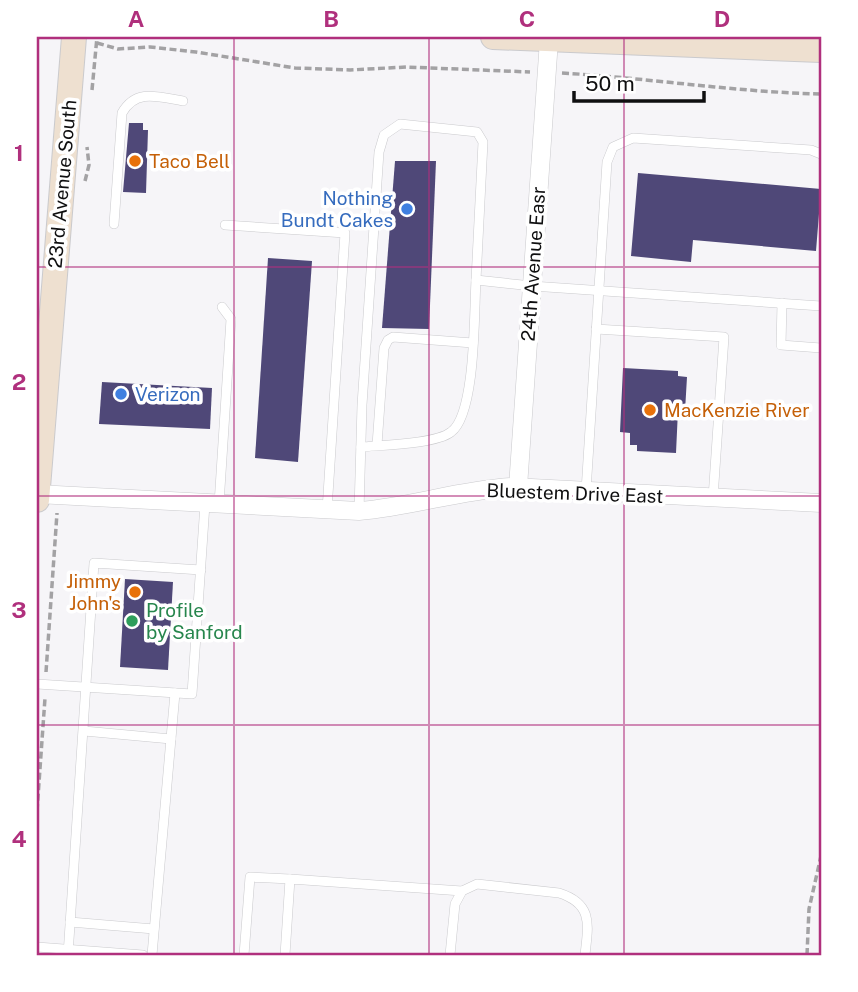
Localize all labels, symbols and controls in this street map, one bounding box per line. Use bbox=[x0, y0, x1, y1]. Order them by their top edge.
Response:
text: A bbox=[128, 5, 145, 32]
text: B bbox=[323, 5, 339, 32]
text: C bbox=[519, 5, 535, 32]
text: D bbox=[714, 5, 730, 32]
scale bar bbox=[574, 60, 704, 104]
text: 50 m bbox=[585, 71, 635, 96]
street label: 23rd Avenue South bbox=[44, 99, 80, 269]
text: 1 bbox=[14, 139, 24, 166]
place label: Taco Bell bbox=[149, 150, 230, 172]
marker: Taco Bell bbox=[127, 153, 143, 169]
street label: 24th Avenue Easr bbox=[517, 186, 549, 342]
place label: Nothing Bundt Cakes bbox=[281, 187, 393, 231]
marker: Nothing Bundt Cakes bbox=[399, 201, 415, 217]
text: 2 bbox=[12, 368, 26, 395]
place label: Verizon bbox=[135, 383, 201, 405]
marker: Verizon bbox=[113, 386, 129, 402]
place label: MacKenzie River bbox=[664, 399, 810, 421]
marker: MacKenzie River bbox=[642, 402, 658, 418]
street label: Bluestem Drive East bbox=[486, 479, 664, 507]
place label: Jimmy John's bbox=[66, 570, 121, 614]
marker: Jimmy John's bbox=[127, 584, 143, 600]
text: 3 bbox=[11, 596, 27, 623]
place label: Profile by Sanford bbox=[146, 599, 243, 643]
marker: Profile by Sanford bbox=[124, 613, 140, 629]
text: 4 bbox=[11, 825, 27, 852]

